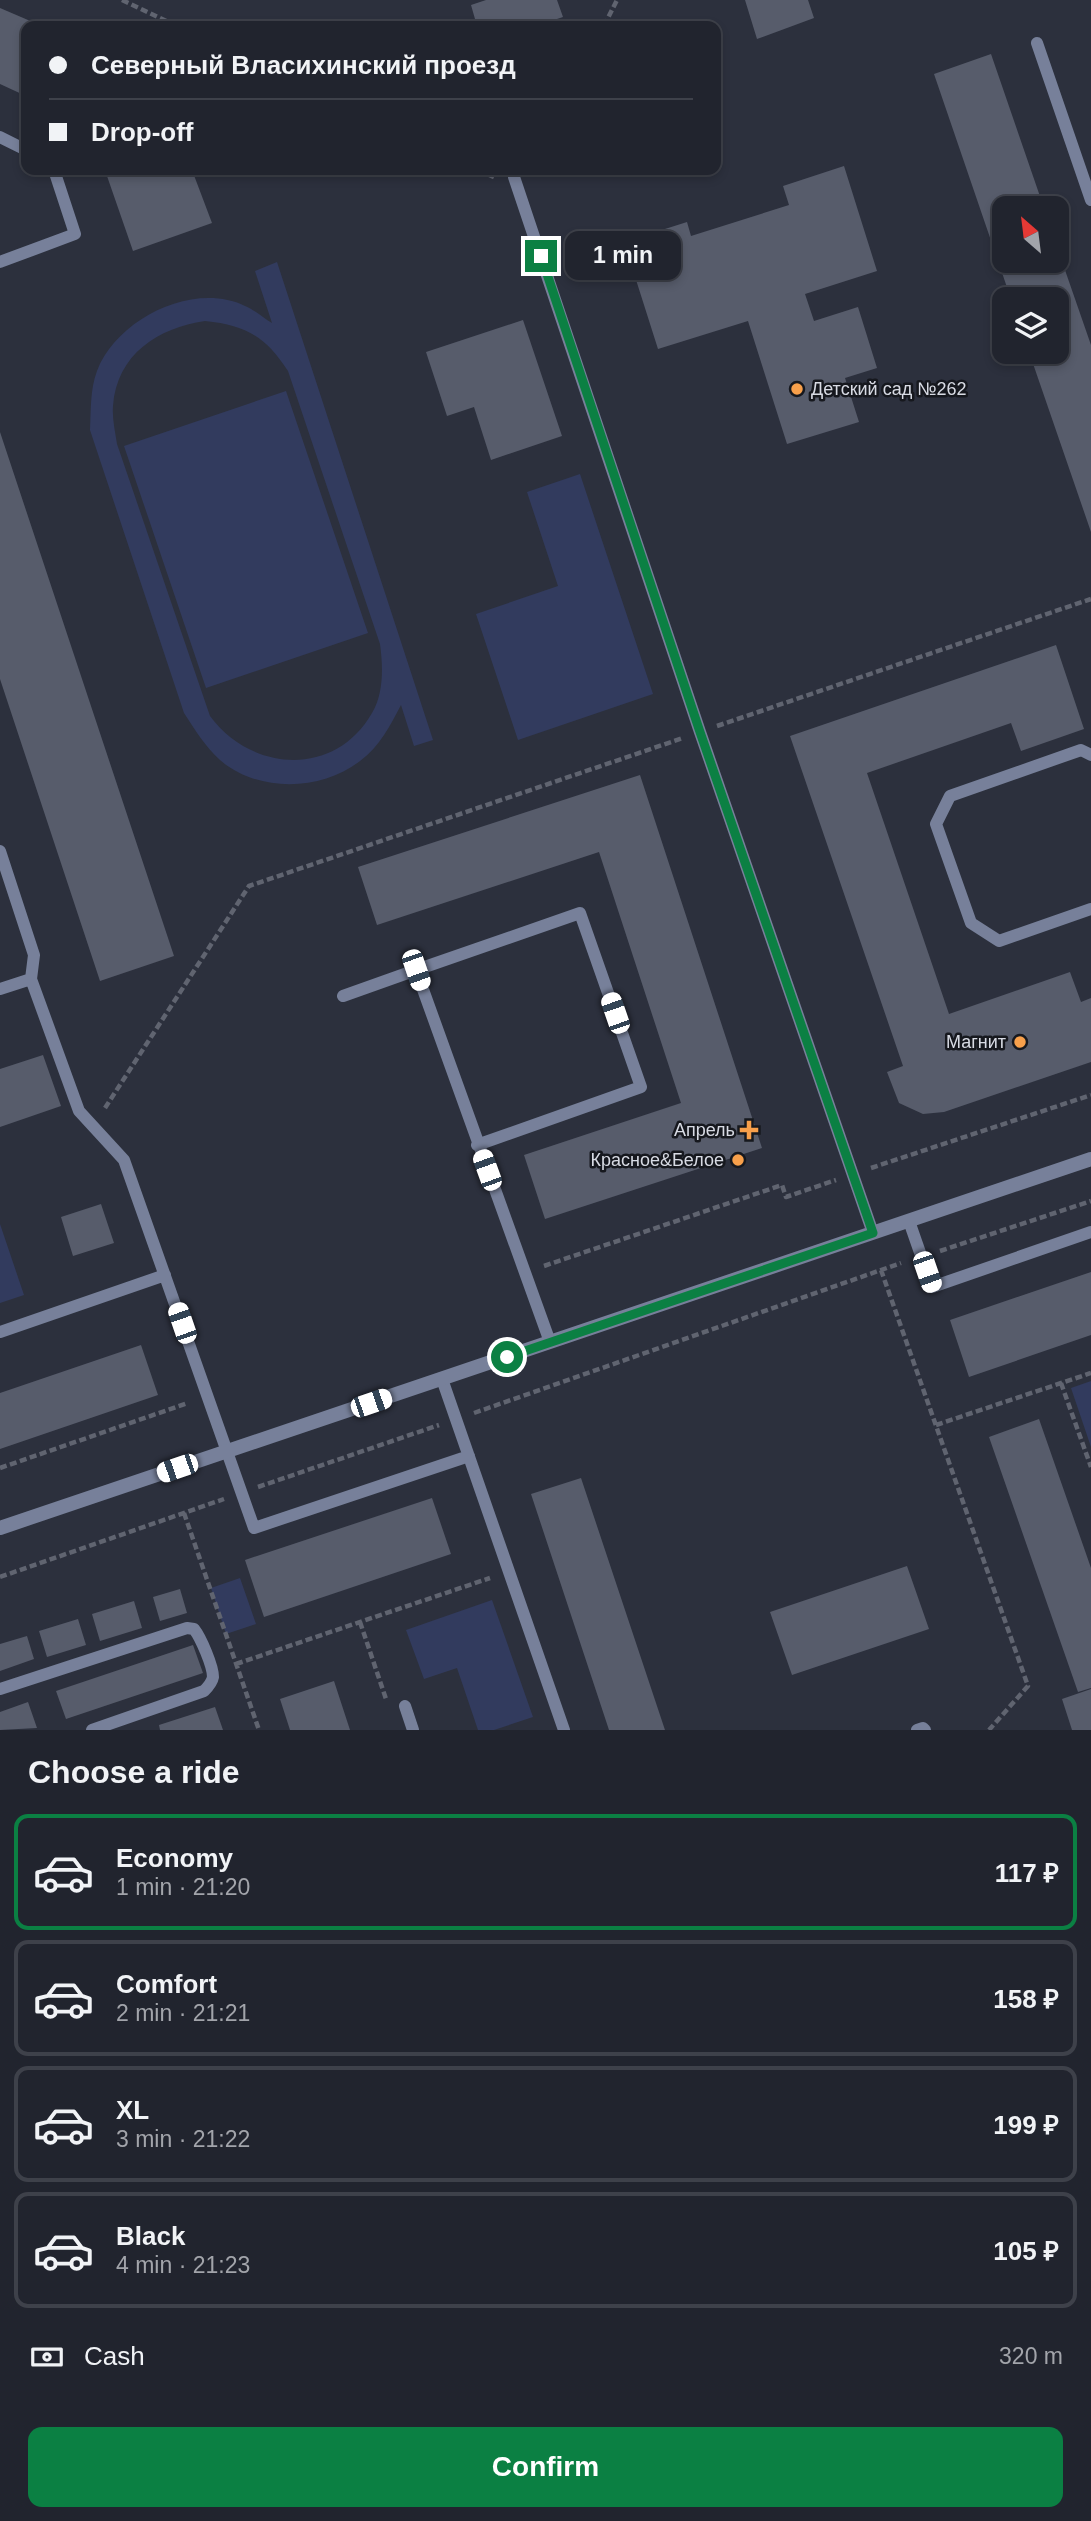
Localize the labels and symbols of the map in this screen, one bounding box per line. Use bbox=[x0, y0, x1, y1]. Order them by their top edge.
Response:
north arrow bbox=[992, 196, 1069, 273]
callout: 1 min bbox=[566, 232, 681, 280]
route end bbox=[525, 240, 557, 272]
place label: Детский сад №262 bbox=[811, 379, 967, 399]
marker: Детский сад №262 bbox=[789, 381, 805, 397]
car bbox=[400, 947, 433, 993]
car bbox=[599, 990, 632, 1036]
place label: Магнит bbox=[946, 1032, 1006, 1052]
marker: Магнит bbox=[1012, 1034, 1028, 1050]
place label: Апрель bbox=[674, 1120, 735, 1140]
marker: Апрель bbox=[741, 1122, 757, 1138]
car bbox=[470, 1147, 505, 1193]
place label: Красное&Белое bbox=[591, 1150, 724, 1170]
marker: Красное&Белое bbox=[730, 1152, 746, 1168]
car bbox=[911, 1249, 944, 1295]
car bbox=[166, 1300, 199, 1346]
route start bbox=[491, 1341, 523, 1373]
car bbox=[348, 1386, 395, 1420]
car bbox=[154, 1451, 201, 1485]

